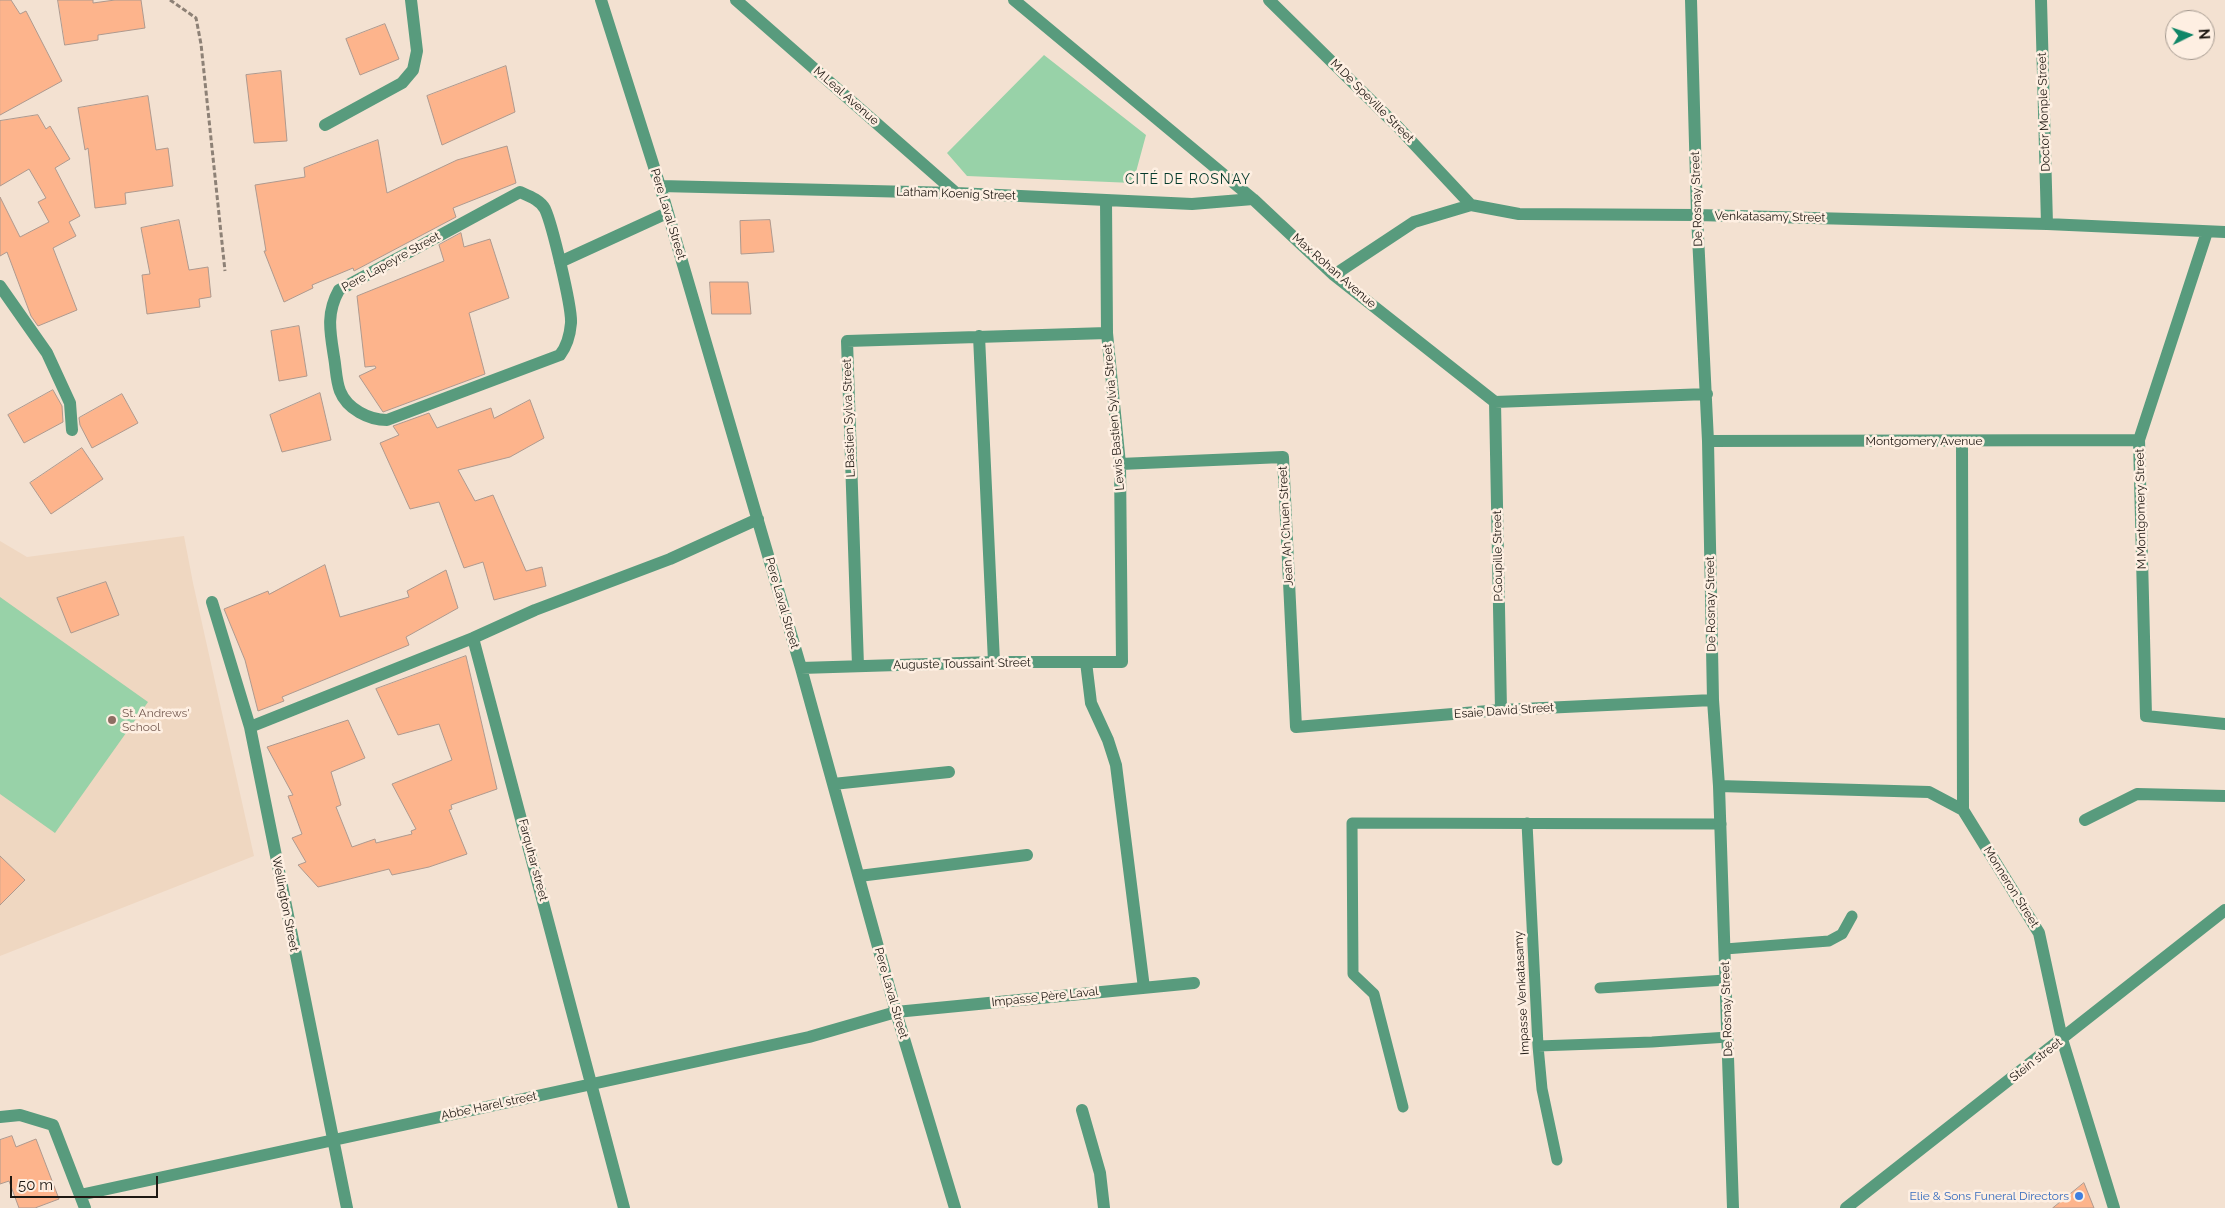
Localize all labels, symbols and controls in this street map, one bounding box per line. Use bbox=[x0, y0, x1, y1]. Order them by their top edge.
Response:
north arrow bbox=[2165, 10, 2215, 60]
text: N bbox=[2196, 28, 2212, 40]
street label: Doctor Monple Street bbox=[2035, 52, 2053, 172]
street label: M.De Speville Street bbox=[1327, 56, 1417, 146]
street label: M.Leal Avenue bbox=[810, 64, 882, 128]
street label: De Rosnay Street bbox=[1688, 151, 1706, 247]
street label: Pere Laval Street bbox=[647, 167, 689, 261]
district label: CITÉ DE ROSNAY bbox=[1123, 172, 1253, 188]
street label: Latham Koenig Street bbox=[896, 185, 1016, 203]
street label: Venkatasamy Street bbox=[1714, 209, 1826, 225]
street label: Pere Lapeyre Street bbox=[339, 229, 443, 295]
street label: Max Rohan Avenue bbox=[1289, 231, 1379, 311]
street label: Lewis Bastien Sylvia Street bbox=[1100, 343, 1128, 491]
street label: L.Bastien Sylva Street bbox=[840, 358, 858, 478]
street label: Montgomery Avenue bbox=[1866, 434, 1982, 448]
street label: M.Montgomery Street bbox=[2133, 448, 2149, 570]
street label: Jean Ah Chuen Street bbox=[1276, 466, 1296, 586]
street label: P.Goupille Street bbox=[1490, 510, 1506, 602]
street label: Pere Laval Street bbox=[762, 556, 802, 650]
street label: De Rosnay Street bbox=[1703, 556, 1719, 652]
street label: Auguste Toussaint Street bbox=[893, 656, 1031, 672]
street label: Esaie David Street bbox=[1454, 700, 1554, 722]
place label: St. Andrews' School bbox=[122, 706, 190, 734]
marker: St. Andrews' School bbox=[106, 714, 118, 726]
street label: Farquhar street bbox=[515, 818, 551, 902]
street label: Monneron Street bbox=[1980, 844, 2042, 930]
street label: Wellington Street bbox=[269, 855, 301, 953]
street label: Impasse Venkatasamy bbox=[1512, 931, 1532, 1055]
street label: Pere Laval Street bbox=[871, 946, 911, 1040]
street label: De Rosnay Street bbox=[1718, 961, 1736, 1057]
street label: Impasse Père Laval bbox=[991, 984, 1099, 1010]
street label: Stein street bbox=[2007, 1035, 2065, 1085]
street label: Abbe Harel street bbox=[440, 1089, 538, 1123]
scale bar bbox=[12, 1166, 160, 1198]
text: 50 m bbox=[18, 1176, 53, 1194]
place label: Elie & Sons Funeral Directors bbox=[1910, 1189, 2069, 1203]
marker: Elie & Sons Funeral Directors bbox=[2073, 1190, 2085, 1202]

